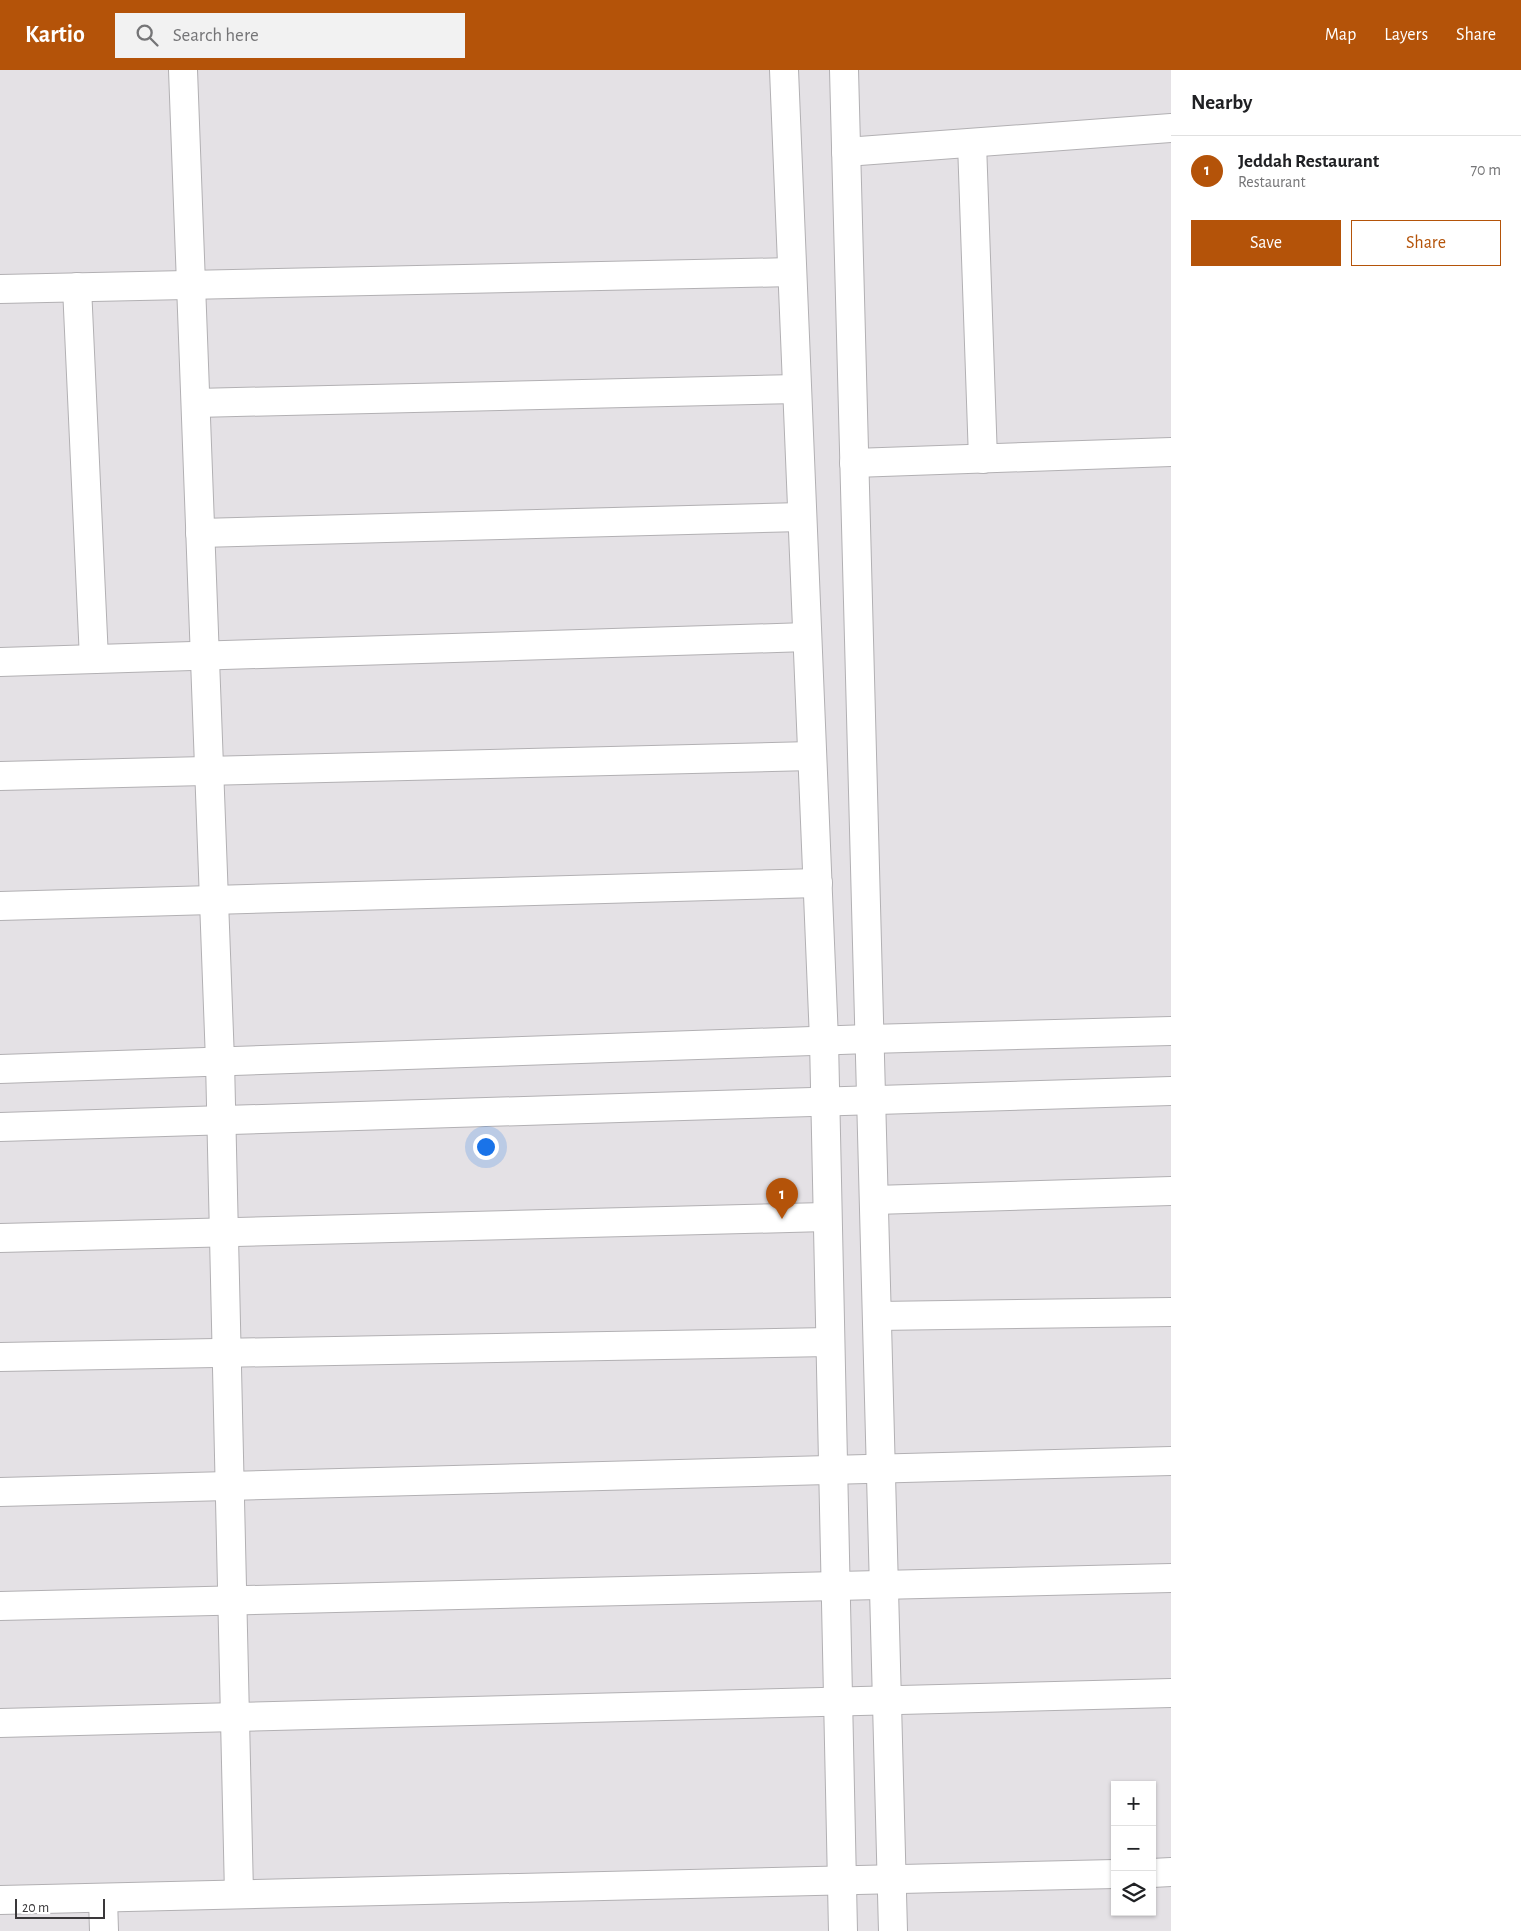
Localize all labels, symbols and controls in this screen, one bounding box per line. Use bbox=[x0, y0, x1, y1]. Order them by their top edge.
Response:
search box bbox=[115, 13, 465, 58]
icon: search bbox=[133, 21, 161, 49]
text: Kartio bbox=[25, 23, 85, 47]
text: Search here bbox=[173, 26, 259, 45]
text: Map bbox=[1325, 26, 1356, 44]
text: Layers bbox=[1384, 26, 1428, 44]
text: Share bbox=[1456, 26, 1496, 44]
text: Nearby bbox=[1191, 92, 1252, 113]
text: Jeddah Restaurant bbox=[1238, 152, 1379, 171]
text: 1 bbox=[1204, 162, 1210, 178]
text: 70 m bbox=[1470, 162, 1501, 178]
text: Restaurant bbox=[1238, 174, 1306, 190]
button: Save bbox=[1191, 220, 1341, 266]
button: Share bbox=[1351, 220, 1501, 266]
your location bbox=[473, 1134, 499, 1160]
pin: 1 bbox=[766, 1178, 798, 1219]
map controls bbox=[1111, 1781, 1156, 1916]
button: + bbox=[1111, 1781, 1156, 1826]
button: − bbox=[1111, 1826, 1156, 1871]
button: layers bbox=[1111, 1871, 1156, 1916]
scale bar bbox=[15, 1896, 105, 1919]
text: 20 m bbox=[22, 1901, 49, 1915]

